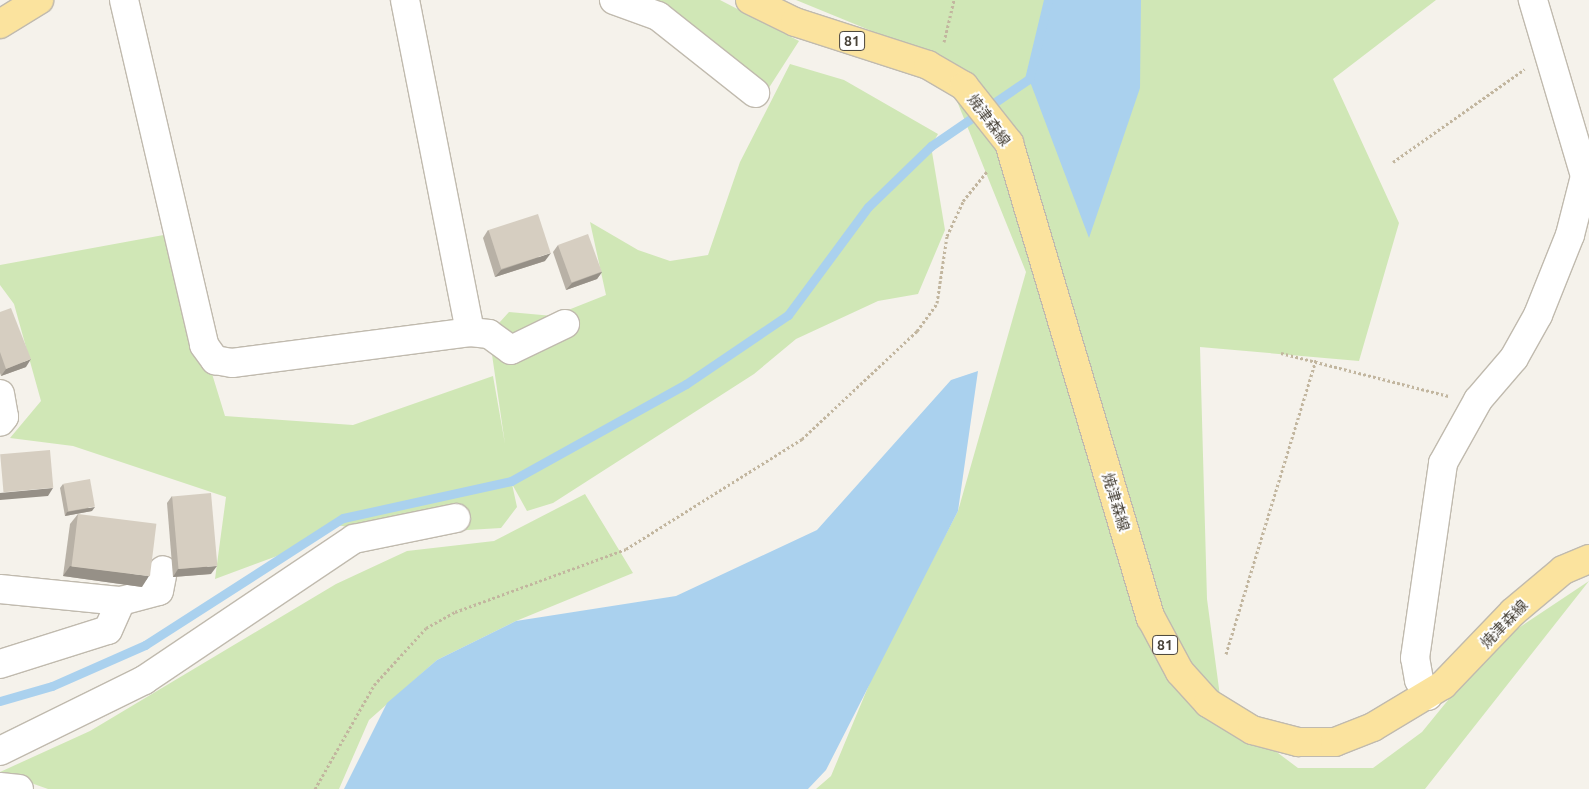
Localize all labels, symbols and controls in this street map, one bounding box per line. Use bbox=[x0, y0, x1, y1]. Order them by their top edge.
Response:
road number: 81 bbox=[838, 29, 866, 52]
street label: 焼津森線 bbox=[964, 91, 1014, 149]
street label: 焼津森線 bbox=[1099, 471, 1133, 533]
street label: 焼津森線 bbox=[1477, 596, 1531, 652]
road number: 81 bbox=[1151, 634, 1179, 656]

